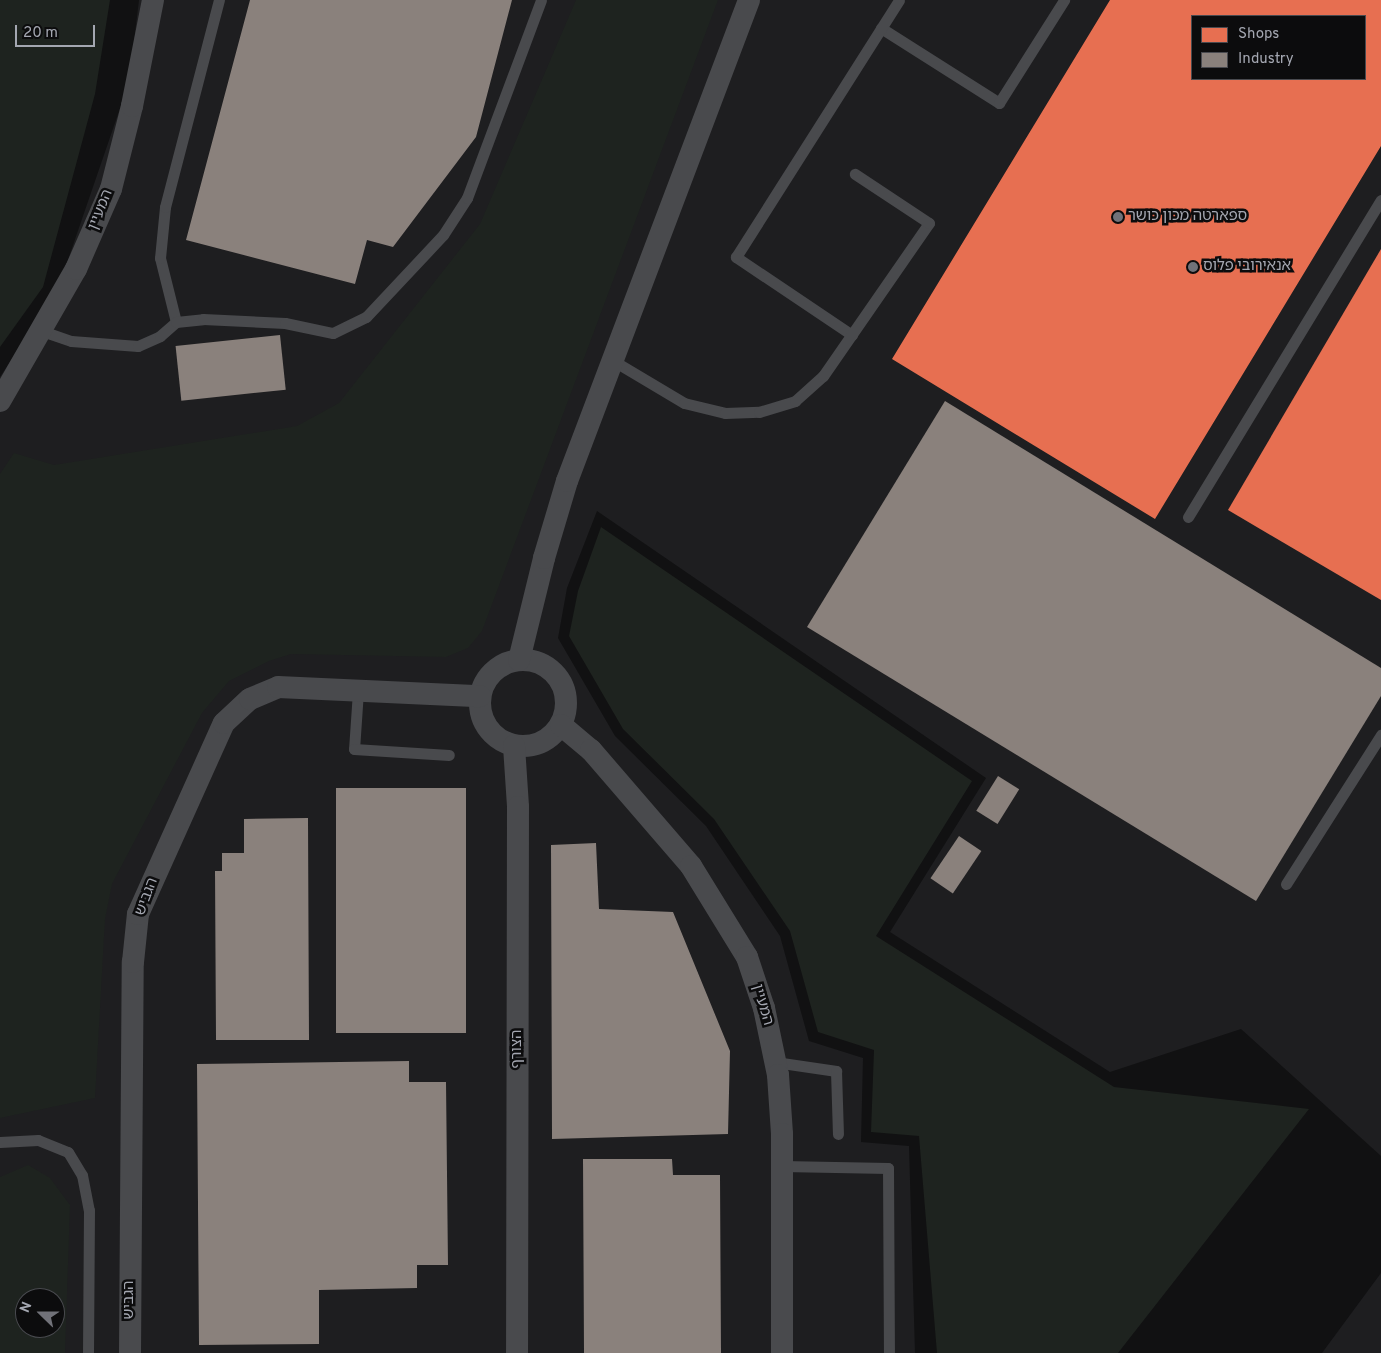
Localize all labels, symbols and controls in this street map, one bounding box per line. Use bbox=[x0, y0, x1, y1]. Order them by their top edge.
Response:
scale bar bbox=[18, 15, 98, 47]
legend bbox=[1191, 15, 1366, 80]
text: 20 m bbox=[23, 24, 58, 43]
text: Shops bbox=[1238, 25, 1279, 44]
text: Industry bbox=[1238, 50, 1294, 69]
street label: המעיין bbox=[85, 187, 117, 233]
place label: ספארטה מכון כושר bbox=[1128, 208, 1247, 226]
marker: ספארטה מכון כושר bbox=[1112, 211, 1124, 223]
place label: אנאירובי פלוס bbox=[1203, 258, 1291, 276]
marker: אנאירובי פלוס bbox=[1187, 261, 1199, 273]
street label: הגביש bbox=[132, 876, 162, 918]
street label: המעיין bbox=[748, 982, 776, 1028]
street label: הצורף bbox=[509, 1030, 527, 1068]
street label: הגביש bbox=[121, 1280, 139, 1320]
north arrow bbox=[15, 1288, 65, 1338]
text: N bbox=[17, 1300, 36, 1315]

